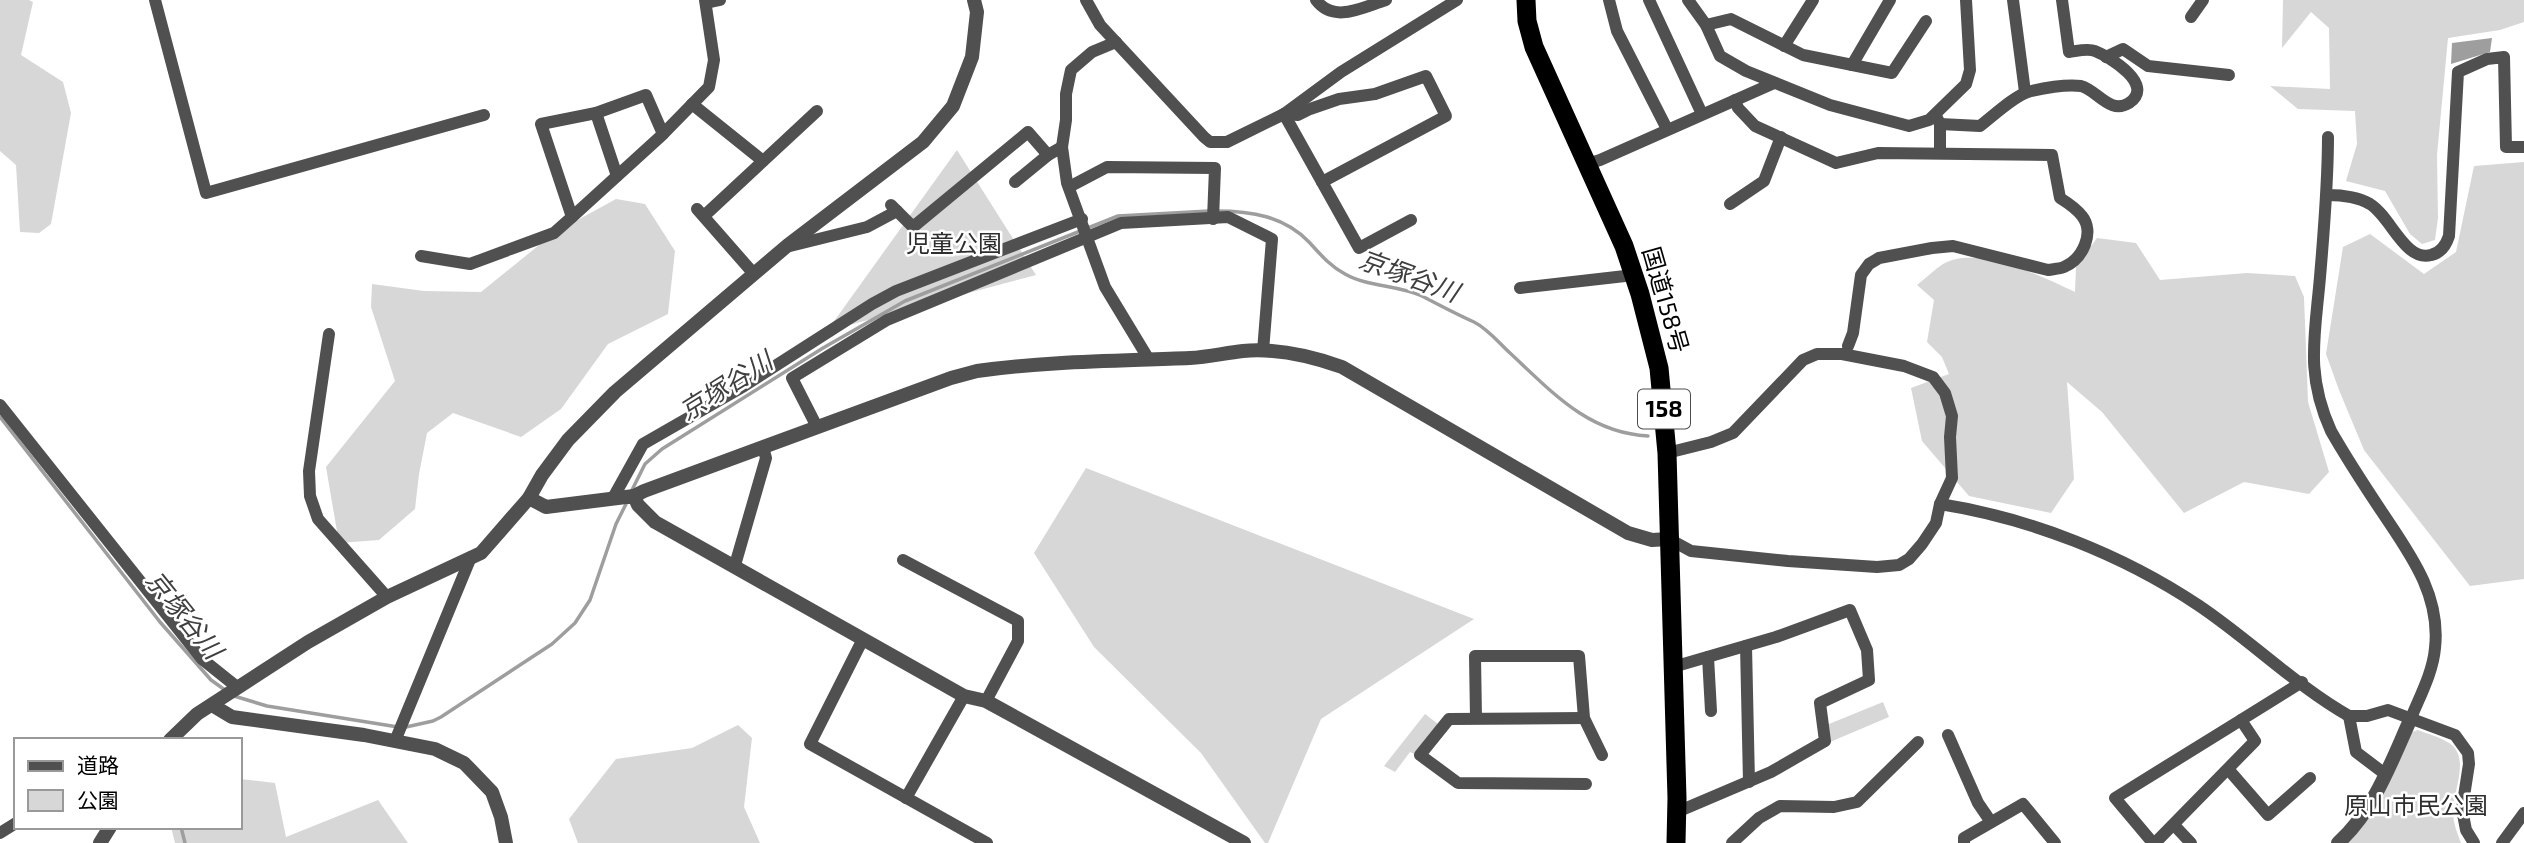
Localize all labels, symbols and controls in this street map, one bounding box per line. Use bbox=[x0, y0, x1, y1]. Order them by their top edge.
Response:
park label: 児童公園 bbox=[906, 228, 1002, 257]
water label: 京塚谷川 bbox=[1355, 242, 1466, 308]
street label: 国道158号 bbox=[1637, 243, 1695, 356]
water label: 京塚谷川 bbox=[673, 342, 780, 425]
road number: 158 bbox=[1638, 390, 1690, 428]
water label: 京塚谷川 bbox=[140, 564, 232, 667]
legend bbox=[14, 738, 242, 829]
text: 道路 bbox=[77, 752, 119, 777]
text: 公園 bbox=[77, 787, 119, 812]
park label: 原山市民公園 bbox=[2344, 790, 2488, 819]

